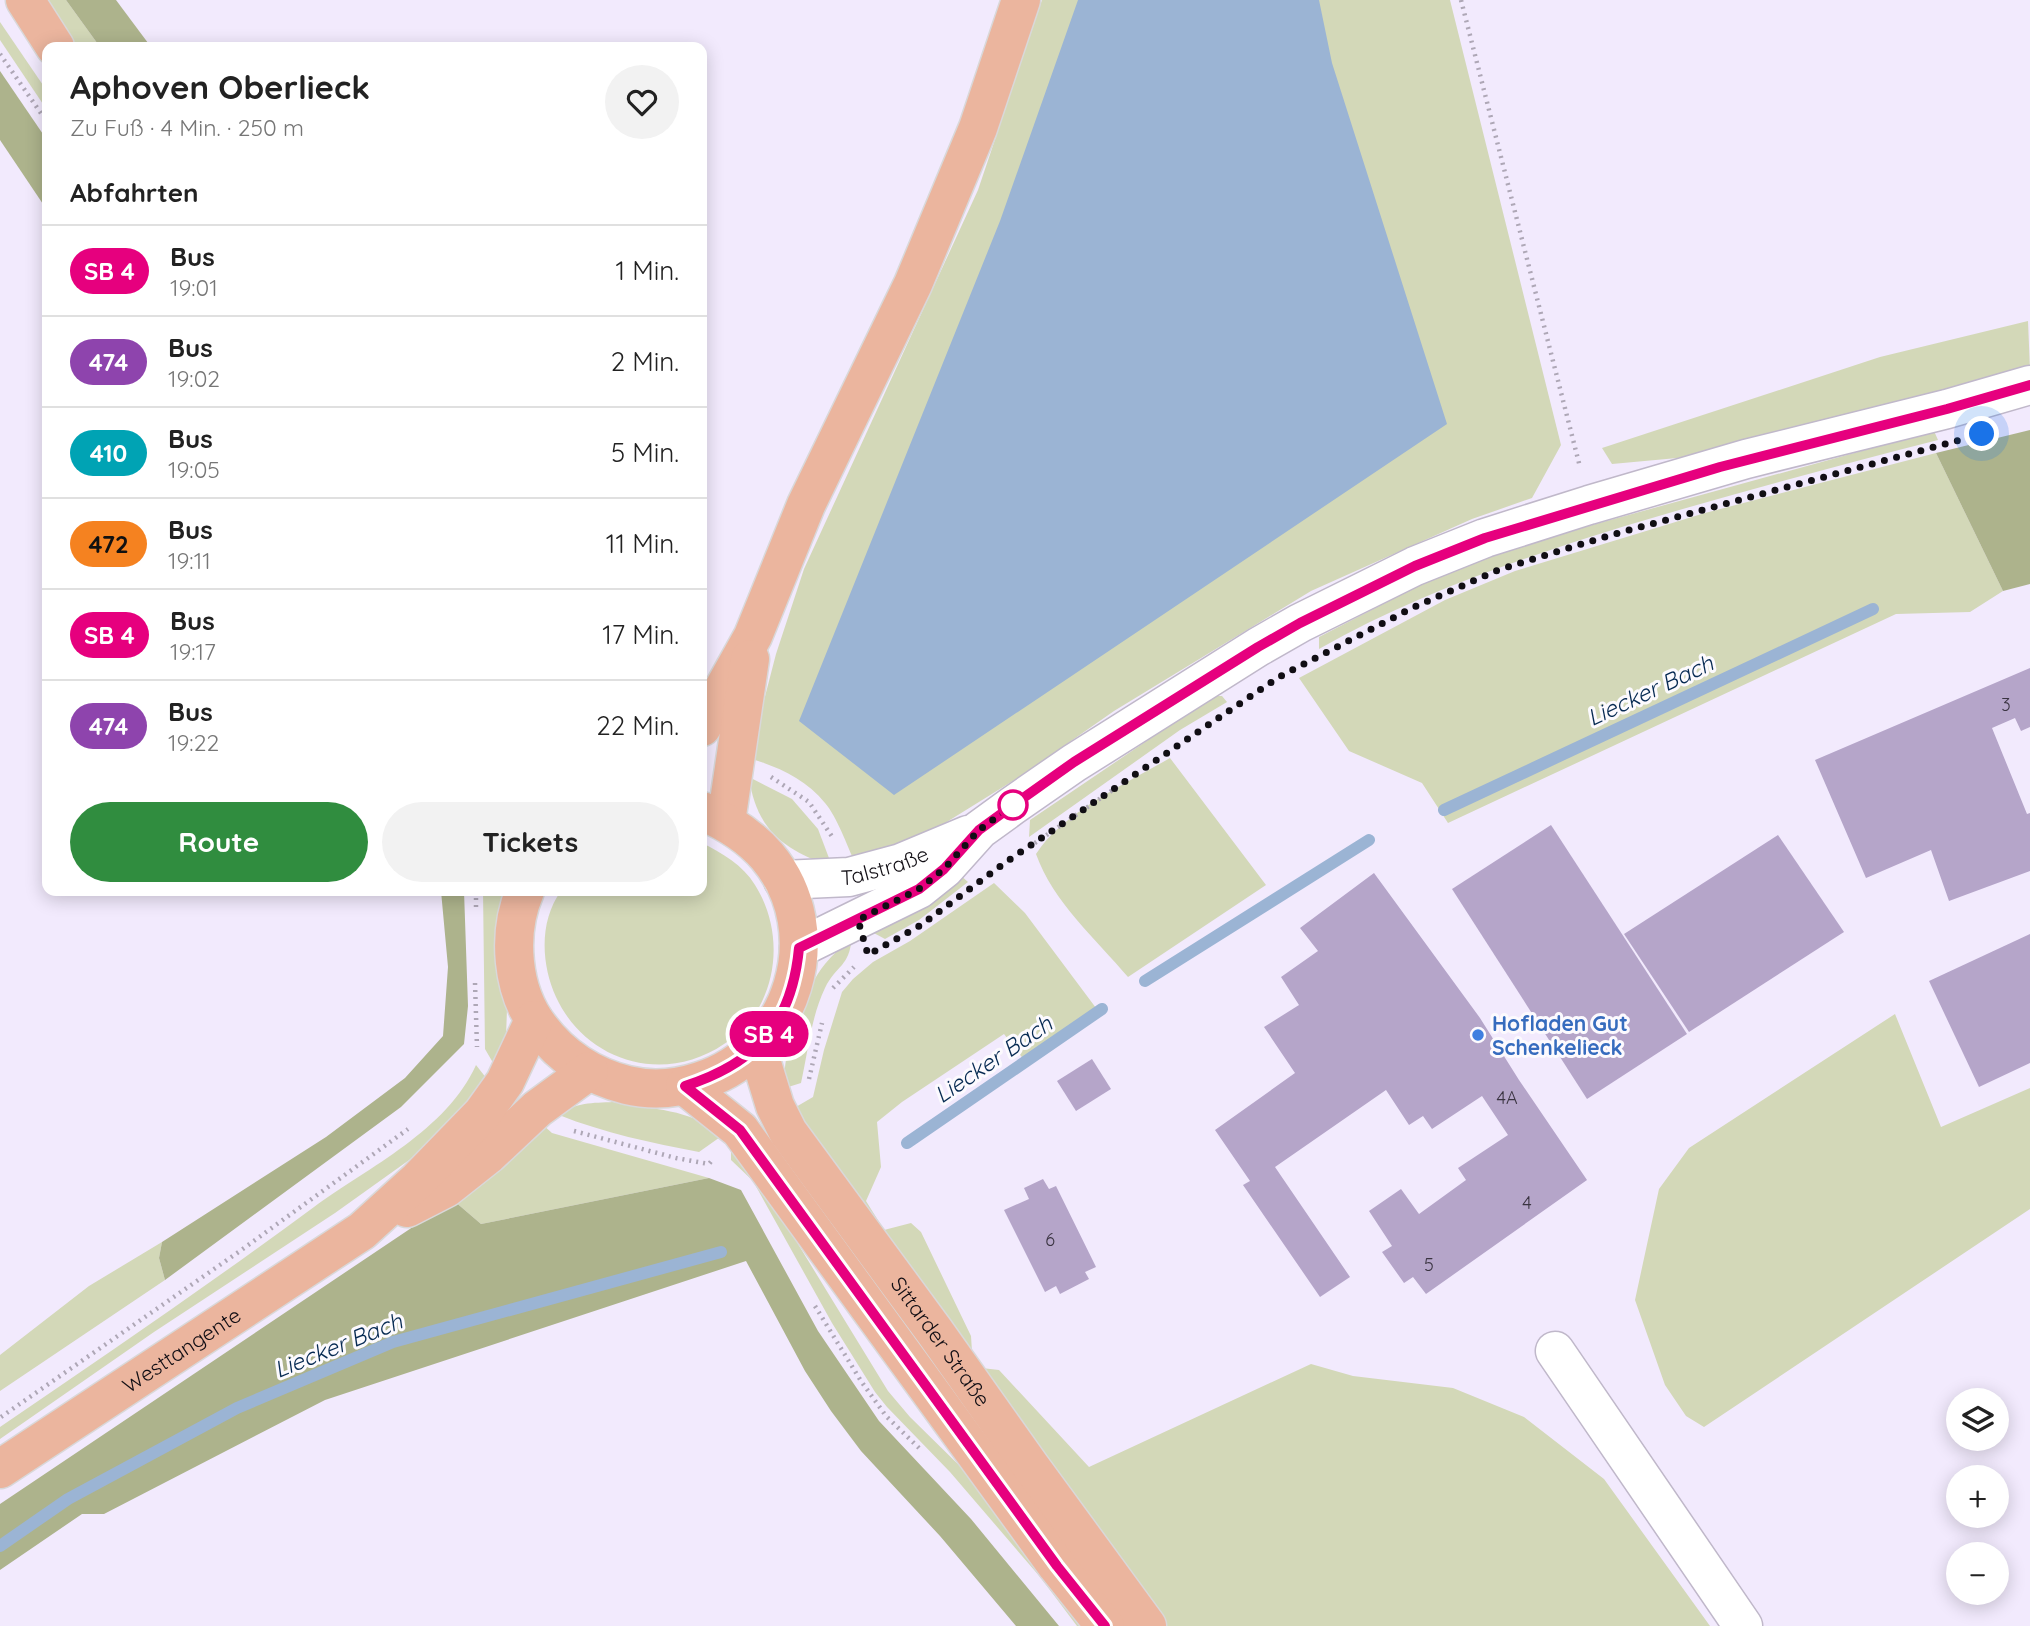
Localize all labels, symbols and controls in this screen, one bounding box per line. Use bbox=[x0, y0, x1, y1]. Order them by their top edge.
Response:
button: heart bbox=[605, 65, 679, 139]
text: Aphoven Oberlieck bbox=[70, 66, 370, 107]
text: Zu Fuß · 4 Min. · 250 m bbox=[70, 113, 304, 142]
text: Abfahrten bbox=[70, 176, 199, 209]
text: Bus bbox=[170, 240, 215, 273]
text: 1 Min. bbox=[615, 254, 679, 287]
text: SB 4 bbox=[84, 256, 135, 286]
text: 19:01 bbox=[170, 273, 218, 302]
text: Bus bbox=[168, 331, 213, 364]
text: 2 Min. bbox=[611, 345, 679, 378]
text: 474 bbox=[89, 347, 128, 377]
text: 19:02 bbox=[168, 364, 220, 393]
your location bbox=[1964, 416, 1999, 451]
text: Bus bbox=[168, 422, 213, 455]
text: 5 Min. bbox=[611, 436, 679, 469]
text: 410 bbox=[90, 438, 127, 468]
text: 19:05 bbox=[168, 455, 220, 484]
text: Bus bbox=[168, 513, 213, 546]
text: 11 Min. bbox=[606, 527, 679, 560]
text: 472 bbox=[88, 529, 129, 559]
text: 19:11 bbox=[168, 546, 211, 575]
text: Bus bbox=[170, 604, 215, 637]
text: 17 Min. bbox=[602, 618, 679, 651]
text: SB 4 bbox=[84, 620, 135, 650]
text: 19:17 bbox=[170, 637, 216, 666]
water label: Liecker Bach bbox=[1582, 648, 1719, 732]
house number: 3 bbox=[2001, 693, 2011, 716]
text: Bus bbox=[168, 695, 213, 728]
text: 22 Min. bbox=[596, 709, 679, 742]
text: 474 bbox=[89, 711, 128, 741]
text: 19:22 bbox=[168, 728, 219, 757]
unlabelled marker bbox=[998, 790, 1028, 820]
button: Route bbox=[70, 802, 368, 882]
button: Tickets bbox=[382, 802, 679, 882]
street label: Talstraße bbox=[840, 840, 932, 890]
water label: Liecker Bach bbox=[929, 1008, 1058, 1109]
place label: Hofladen Gut Schenkelieck bbox=[1492, 1010, 1628, 1060]
line badge: SB 4 bbox=[720, 1011, 818, 1057]
text: SB 4 bbox=[744, 1019, 794, 1049]
marker: Hofladen Gut Schenkelieck bbox=[1470, 1027, 1486, 1043]
house number: 4A bbox=[1496, 1086, 1518, 1109]
house number: 4 bbox=[1522, 1191, 1532, 1214]
house number: 6 bbox=[1045, 1228, 1055, 1251]
house number: 5 bbox=[1424, 1253, 1434, 1276]
street label: Sittarder Straße bbox=[886, 1271, 996, 1411]
street label: Westtangente bbox=[117, 1301, 245, 1398]
water label: Liecker Bach bbox=[270, 1306, 407, 1384]
map controls bbox=[1946, 1388, 2009, 1605]
button: layers bbox=[1946, 1388, 2009, 1451]
button: + bbox=[1946, 1465, 2009, 1528]
button: − bbox=[1946, 1542, 2009, 1605]

